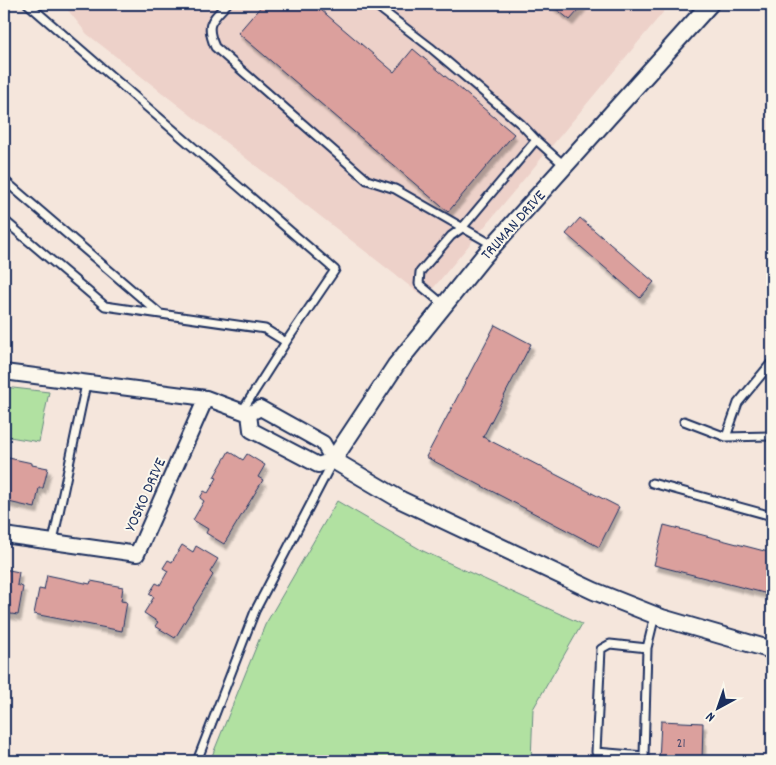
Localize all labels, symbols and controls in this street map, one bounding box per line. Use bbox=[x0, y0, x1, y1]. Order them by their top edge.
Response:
street label: TRUMAN DRIVE bbox=[476, 185, 552, 266]
street label: YOSKO DRIVE bbox=[120, 454, 173, 535]
north arrow bbox=[694, 682, 744, 732]
text: N bbox=[702, 706, 720, 726]
house number: 21 bbox=[676, 734, 686, 754]

